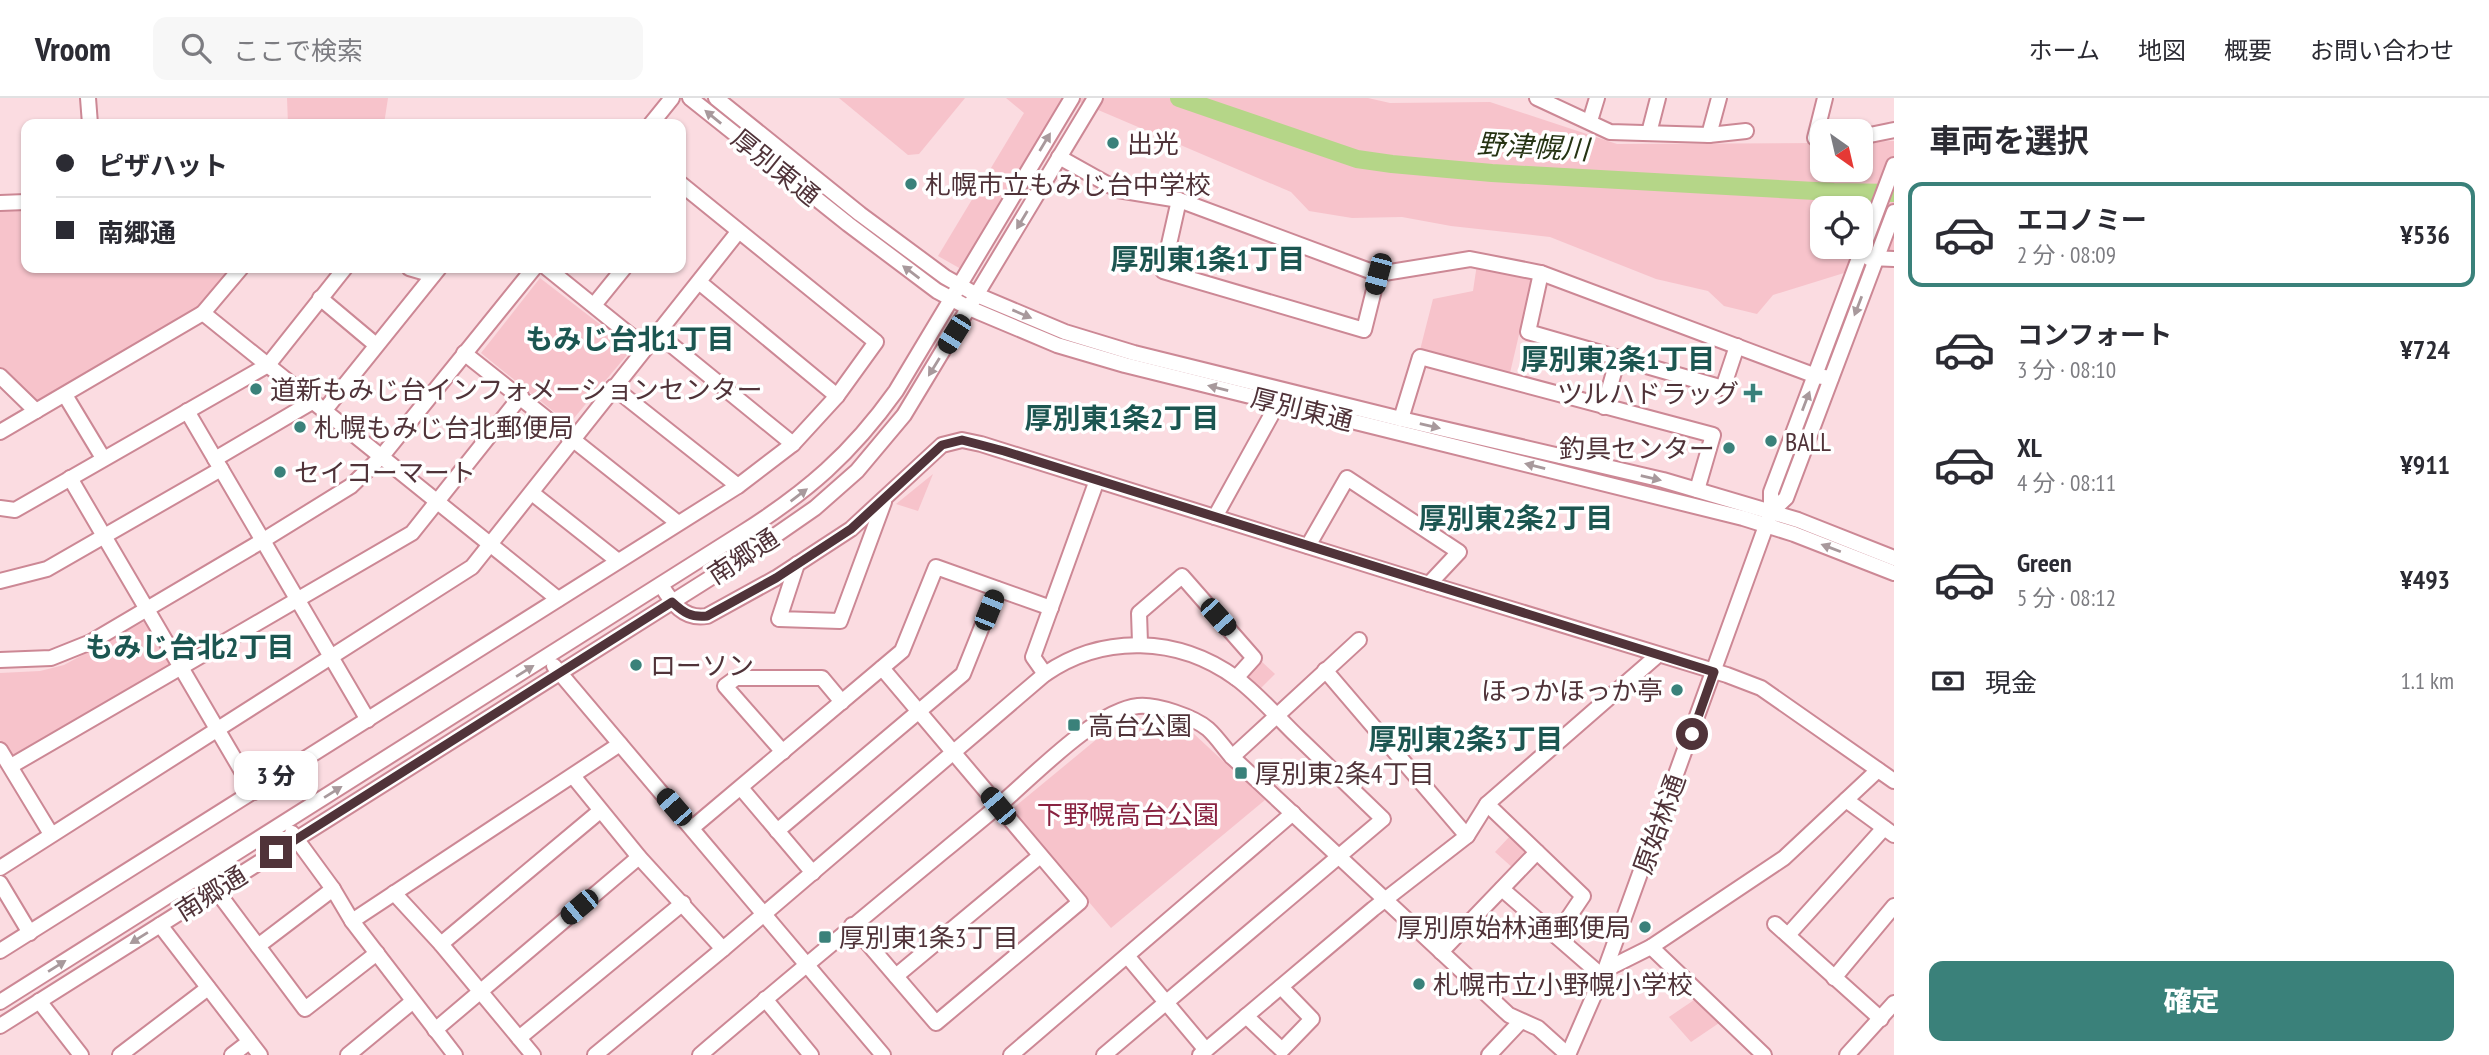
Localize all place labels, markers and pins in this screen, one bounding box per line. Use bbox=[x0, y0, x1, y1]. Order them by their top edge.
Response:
place label: 出光 bbox=[1127, 127, 1179, 160]
marker: 出光 bbox=[1105, 135, 1121, 151]
place label: 札幌市立もみじ台中学校 bbox=[925, 168, 1211, 201]
marker: 札幌市立もみじ台中学校 bbox=[903, 176, 919, 192]
place label: 道新もみじ台インフォメーションセンター bbox=[270, 373, 763, 406]
place label: ツルハドラッグ bbox=[1557, 377, 1739, 410]
marker: 道新もみじ台インフォメーションセンター bbox=[248, 381, 264, 397]
marker: ツルハドラッグ bbox=[1745, 385, 1761, 401]
place label: 札幌もみじ台北郵便局 bbox=[314, 411, 574, 444]
marker: 札幌もみじ台北郵便局 bbox=[292, 419, 308, 435]
place label: BALL bbox=[1785, 425, 1831, 458]
place label: 釣具センター bbox=[1559, 432, 1715, 465]
marker: BALL bbox=[1763, 433, 1779, 449]
marker: 釣具センター bbox=[1721, 440, 1737, 456]
place label: セイコーマート bbox=[294, 456, 476, 489]
marker: セイコーマート bbox=[272, 464, 288, 480]
place label: ローソン bbox=[650, 649, 754, 682]
marker: ローソン bbox=[628, 657, 644, 673]
place label: ほっかほっか亭 bbox=[1481, 674, 1663, 707]
marker: ほっかほっか亭 bbox=[1669, 682, 1685, 698]
place label: 高台公園 bbox=[1088, 709, 1192, 742]
marker: 高台公園 bbox=[1066, 717, 1082, 733]
place label: 厚別東2条4丁目 bbox=[1255, 757, 1434, 790]
marker: 厚別東2条4丁目 bbox=[1233, 765, 1249, 781]
place label: 厚別原始林通郵便局 bbox=[1397, 911, 1631, 944]
marker: 厚別原始林通郵便局 bbox=[1637, 919, 1653, 935]
place label: 厚別東1条3丁目 bbox=[839, 921, 1018, 954]
marker: 厚別東1条3丁目 bbox=[817, 929, 833, 945]
place label: 札幌市立小野幌小学校 bbox=[1433, 968, 1693, 1001]
marker: 札幌市立小野幌小学校 bbox=[1411, 976, 1427, 992]

